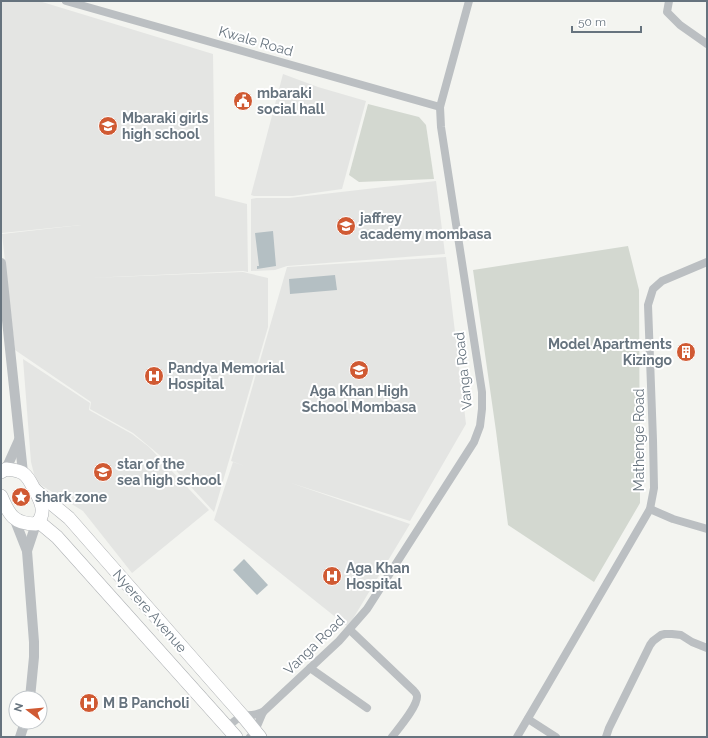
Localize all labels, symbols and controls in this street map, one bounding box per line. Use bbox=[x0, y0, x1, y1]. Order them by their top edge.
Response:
scale bar bbox=[572, 8, 641, 34]
text: 50 m bbox=[578, 15, 606, 29]
street label: Kwale Road bbox=[217, 23, 295, 59]
place label: mbaraki social hall bbox=[257, 85, 325, 117]
public building icon: mbaraki social hall bbox=[232, 90, 254, 112]
place label: Mbaraki girls high school bbox=[122, 110, 208, 142]
school or university icon: Mbaraki girls high school bbox=[97, 115, 119, 137]
place label: jaffrey academy mombasa bbox=[358, 210, 491, 242]
school or university icon: jaffrey academy mombasa bbox=[335, 215, 357, 237]
street label: Vanga Road bbox=[451, 331, 475, 411]
place label: Model Apartments Kizingo bbox=[548, 336, 673, 368]
building icon: Model Apartments Kizingo bbox=[675, 341, 697, 363]
school or university icon: Aga Khan High School Mombasa bbox=[348, 359, 370, 381]
place label: Pandya Memorial Hospital bbox=[168, 360, 285, 392]
hospital icon: Pandya Memorial Hospital bbox=[143, 365, 165, 387]
place label: Aga Khan High School Mombasa bbox=[302, 383, 416, 415]
street label: Mathenge Road bbox=[631, 388, 647, 492]
place label: star of the sea high school bbox=[117, 456, 222, 488]
school or university icon: star of the sea high school bbox=[92, 461, 114, 483]
place icon: shark zone bbox=[10, 486, 32, 508]
place label: shark zone bbox=[35, 489, 108, 505]
place label: Aga Khan Hospital bbox=[346, 560, 410, 592]
hospital icon: Aga Khan Hospital bbox=[321, 565, 343, 587]
street label: Nyerere Avenue bbox=[110, 566, 190, 656]
street label: Vanga Road bbox=[280, 612, 348, 678]
north arrow bbox=[8, 690, 48, 730]
hospital icon: M B Pancholi bbox=[78, 692, 100, 714]
place label: M B Pancholi bbox=[103, 695, 189, 711]
text: N bbox=[11, 702, 26, 713]

